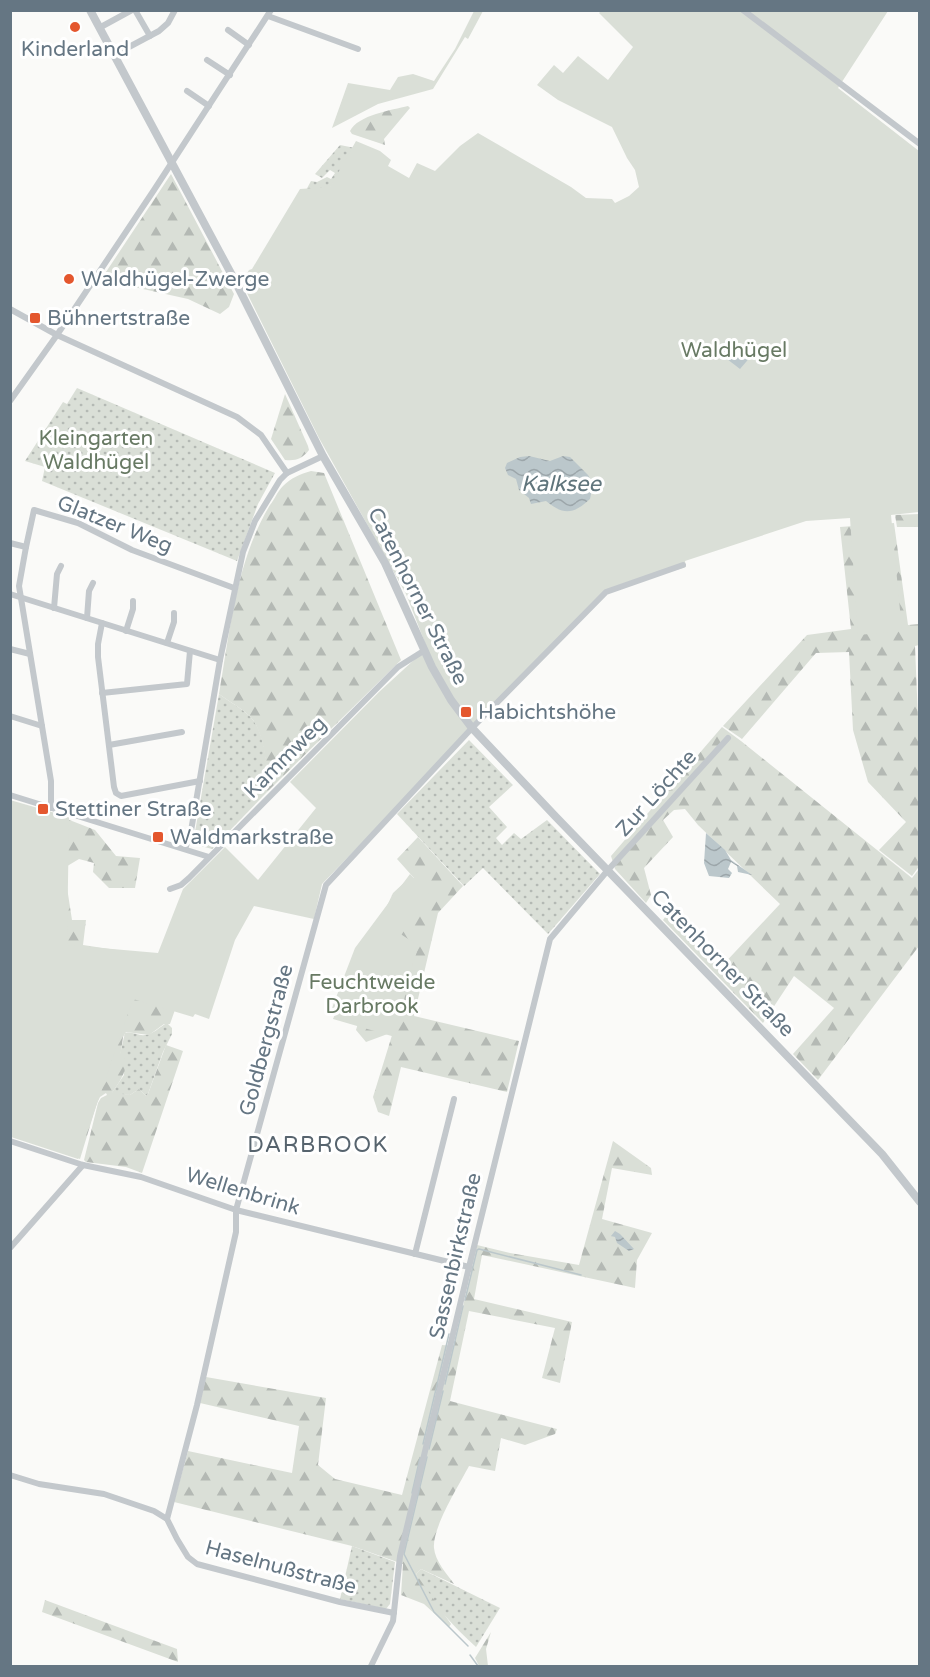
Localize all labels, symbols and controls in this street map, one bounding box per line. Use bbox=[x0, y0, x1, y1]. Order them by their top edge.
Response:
marker: Kinderland bbox=[68, 20, 82, 34]
place label: Kinderland bbox=[21, 37, 129, 62]
place label: Waldhügel-Zwerge bbox=[81, 267, 270, 292]
marker: Waldhügel-Zwerge bbox=[62, 272, 76, 286]
place label: Bühnertstraße bbox=[47, 306, 190, 331]
marker: Bühnertstraße bbox=[28, 311, 42, 325]
park label: Waldhügel bbox=[681, 338, 787, 363]
park label: Kleingarten Waldhügel bbox=[39, 426, 153, 475]
water label: Kalksee bbox=[521, 471, 603, 497]
street label: Glatzer Weg bbox=[54, 490, 176, 559]
street label: Catenhorner Straße bbox=[362, 503, 473, 689]
place label: Habichtshöhe bbox=[478, 700, 616, 725]
marker: Habichtshöhe bbox=[459, 705, 473, 719]
street label: Kammweg bbox=[239, 711, 332, 804]
street label: Zur Löchte bbox=[611, 745, 702, 842]
place label: Stettiner Straße bbox=[55, 797, 212, 822]
marker: Stettiner Straße bbox=[36, 802, 50, 816]
place label: Waldmarkstraße bbox=[170, 825, 334, 850]
marker: Waldmarkstraße bbox=[151, 830, 165, 844]
street label: Catenhorner Straße bbox=[646, 884, 800, 1042]
street label: Goldbergstraße bbox=[234, 962, 299, 1119]
park label: Feuchtweide Darbrook bbox=[309, 970, 436, 1019]
district label: DARBROOK bbox=[247, 1132, 389, 1158]
street label: Wellenbrink bbox=[183, 1162, 303, 1221]
street label: Sassenbirkstraße bbox=[424, 1170, 487, 1342]
street label: Haselnußstraße bbox=[202, 1535, 359, 1600]

